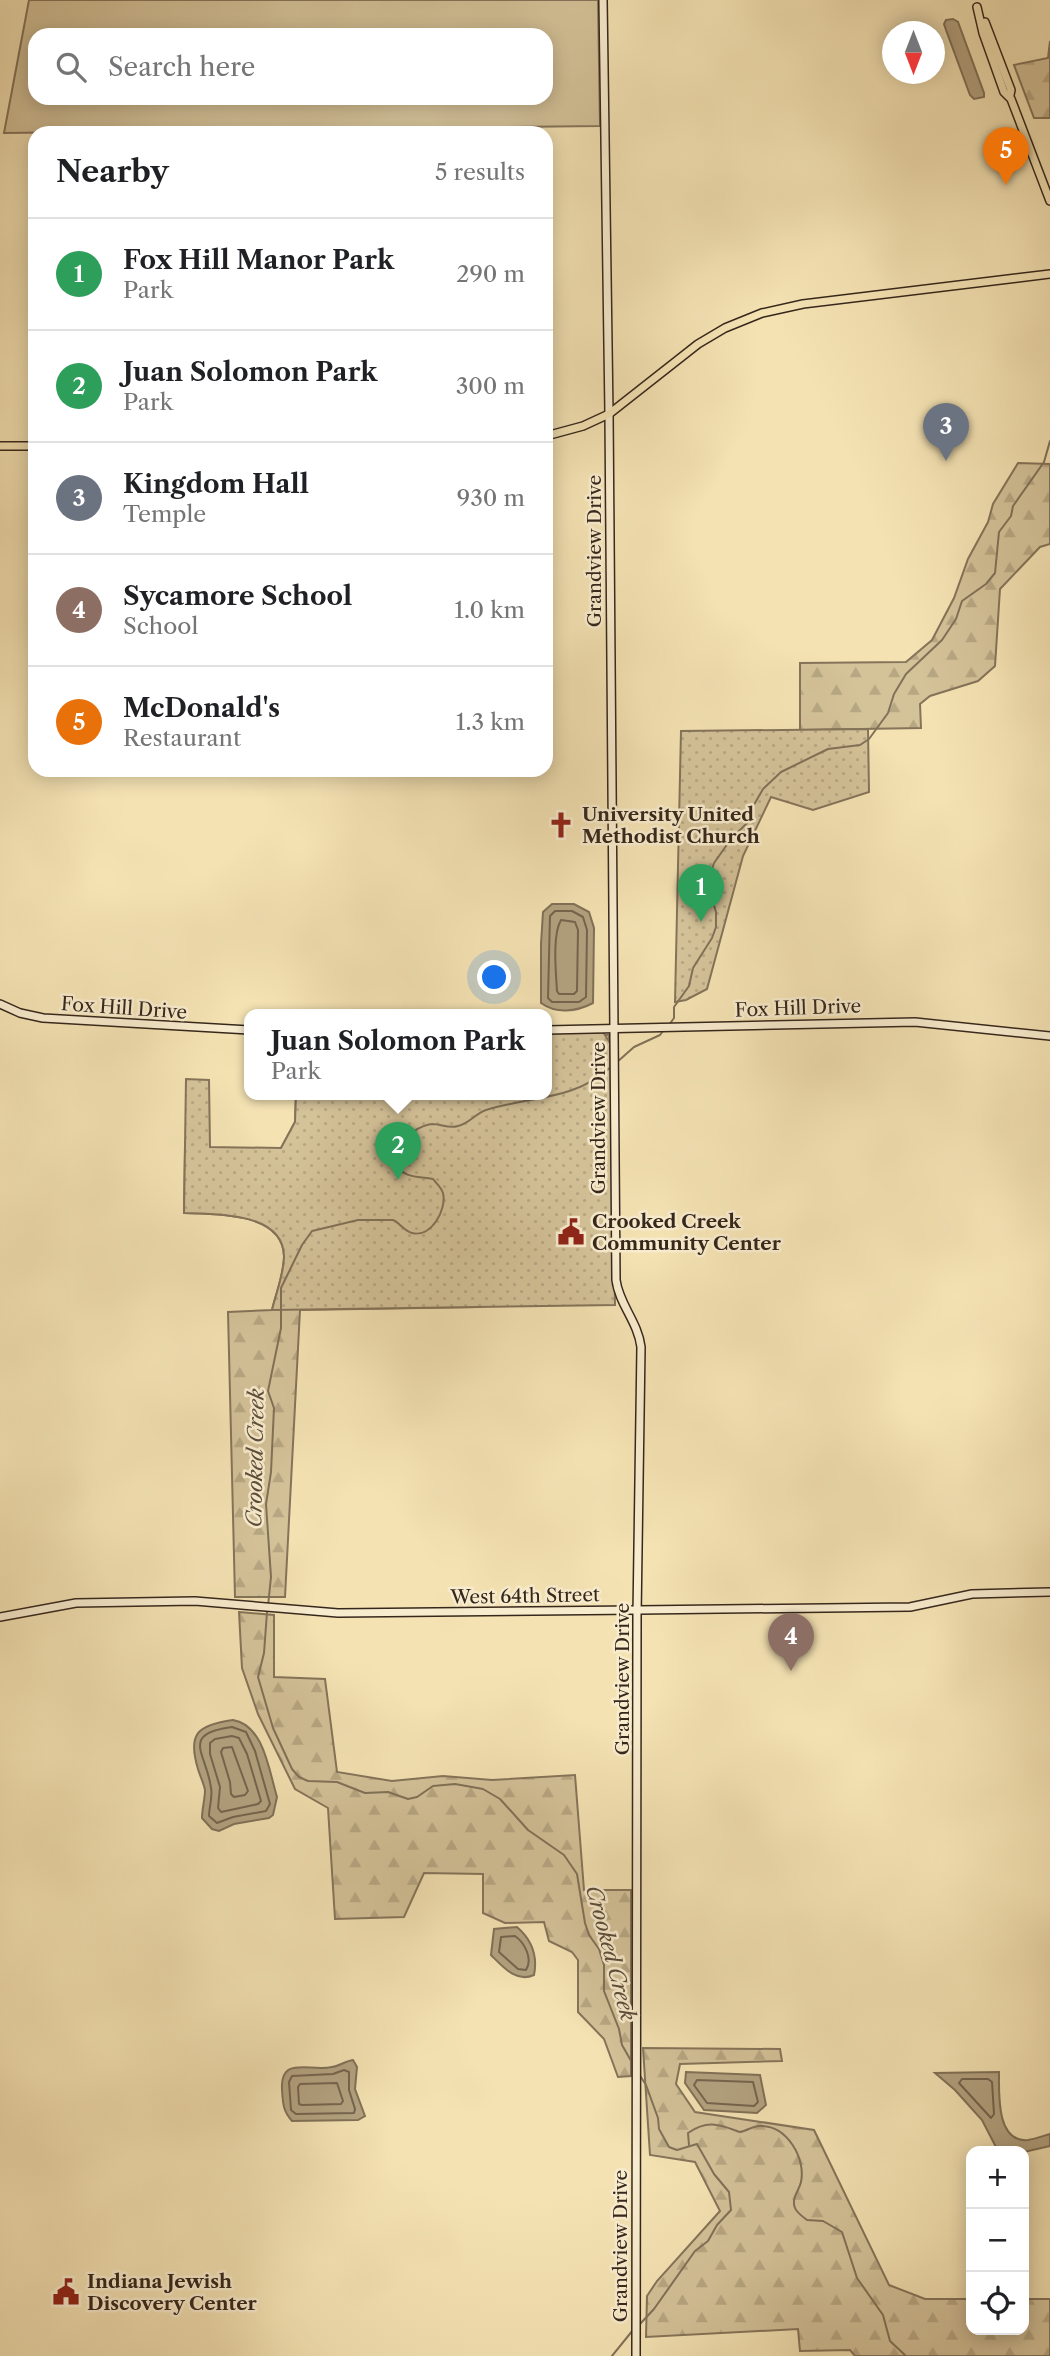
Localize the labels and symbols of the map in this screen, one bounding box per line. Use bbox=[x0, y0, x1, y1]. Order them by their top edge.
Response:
north arrow bbox=[882, 21, 945, 84]
pin: 5 bbox=[983, 127, 1029, 185]
pin: 3 bbox=[923, 403, 969, 461]
street label: Grandview Drive bbox=[583, 475, 606, 627]
place label: University United Methodist Church bbox=[582, 803, 760, 848]
church icon: University United Methodist Church bbox=[546, 810, 576, 840]
pin: 1 bbox=[678, 864, 724, 922]
your location bbox=[477, 960, 511, 994]
street label: Fox Hill Drive bbox=[60, 992, 188, 1024]
street label: Fox Hill Drive bbox=[734, 994, 862, 1022]
street label: Grandview Drive bbox=[587, 1042, 610, 1194]
pin: 2 bbox=[375, 1122, 421, 1180]
place label: Crooked Creek Community Center bbox=[592, 1210, 782, 1255]
public building icon: Crooked Creek Community Center bbox=[556, 1217, 586, 1247]
water label: Crooked Creek bbox=[241, 1388, 269, 1528]
street label: West 64th Street bbox=[449, 1583, 600, 1609]
street label: Grandview Drive bbox=[611, 1603, 634, 1755]
pin: 4 bbox=[768, 1613, 814, 1671]
water label: Crooked Creek bbox=[581, 1883, 641, 2023]
street label: Grandview Drive bbox=[609, 2170, 632, 2322]
place label: Indiana Jewish Discovery Center bbox=[87, 2270, 258, 2315]
public building icon: Indiana Jewish Discovery Center bbox=[51, 2277, 81, 2307]

